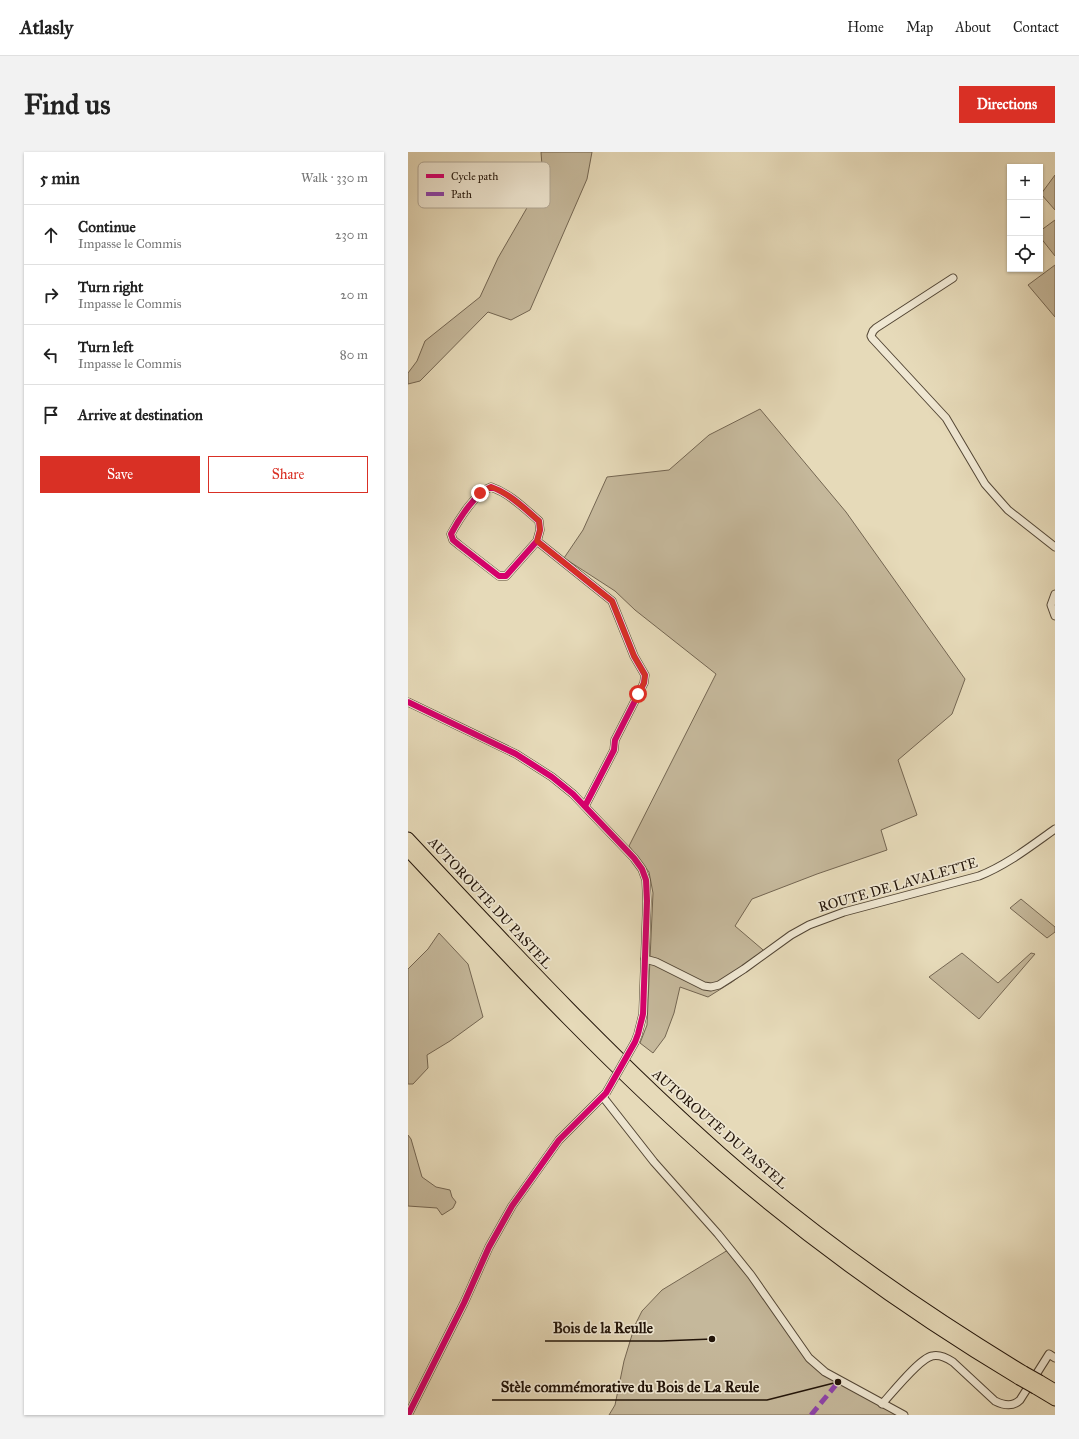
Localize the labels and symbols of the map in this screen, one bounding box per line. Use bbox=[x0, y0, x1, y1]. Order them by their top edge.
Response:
legend bbox=[418, 162, 550, 208]
text: Cycle path bbox=[451, 170, 498, 183]
text: Path bbox=[451, 188, 472, 201]
route end bbox=[471, 484, 489, 502]
route start bbox=[629, 685, 647, 703]
street label: AUTOROUTE DU PASTEL bbox=[424, 833, 556, 973]
street label: ROUTE DE LAVALETTE bbox=[816, 854, 980, 916]
street label: AUTOROUTE DU PASTEL bbox=[648, 1065, 792, 1193]
callout: Bois de la Reulle bbox=[545, 1314, 661, 1341]
text: Bois de la Reulle bbox=[553, 1319, 654, 1337]
callout: Stèle commémorative du Bois de La Reule bbox=[492, 1373, 767, 1400]
text: Stèle commémorative du Bois de La Reule bbox=[501, 1378, 760, 1396]

